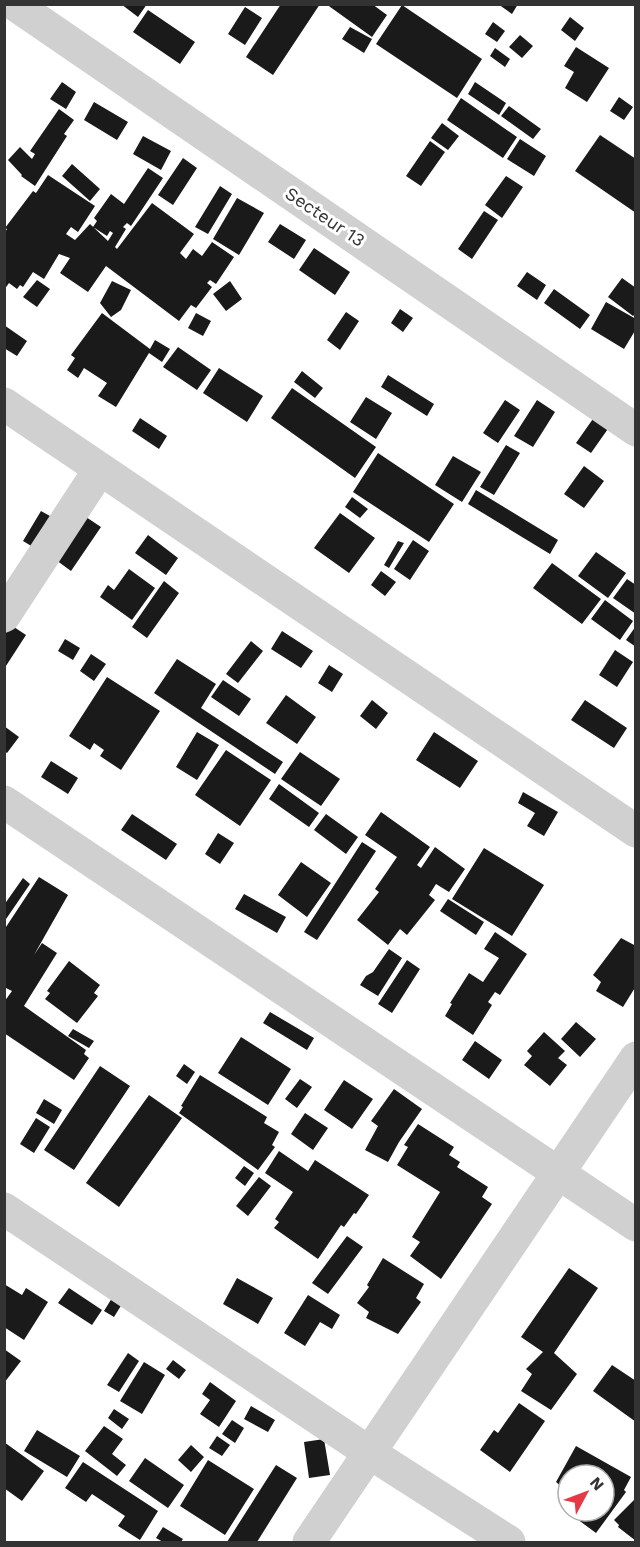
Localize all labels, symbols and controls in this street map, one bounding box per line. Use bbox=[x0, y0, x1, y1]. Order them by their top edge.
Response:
street label: Secteur 13 bbox=[282, 182, 369, 251]
north arrow bbox=[556, 1463, 616, 1523]
text: N bbox=[586, 1473, 608, 1494]

